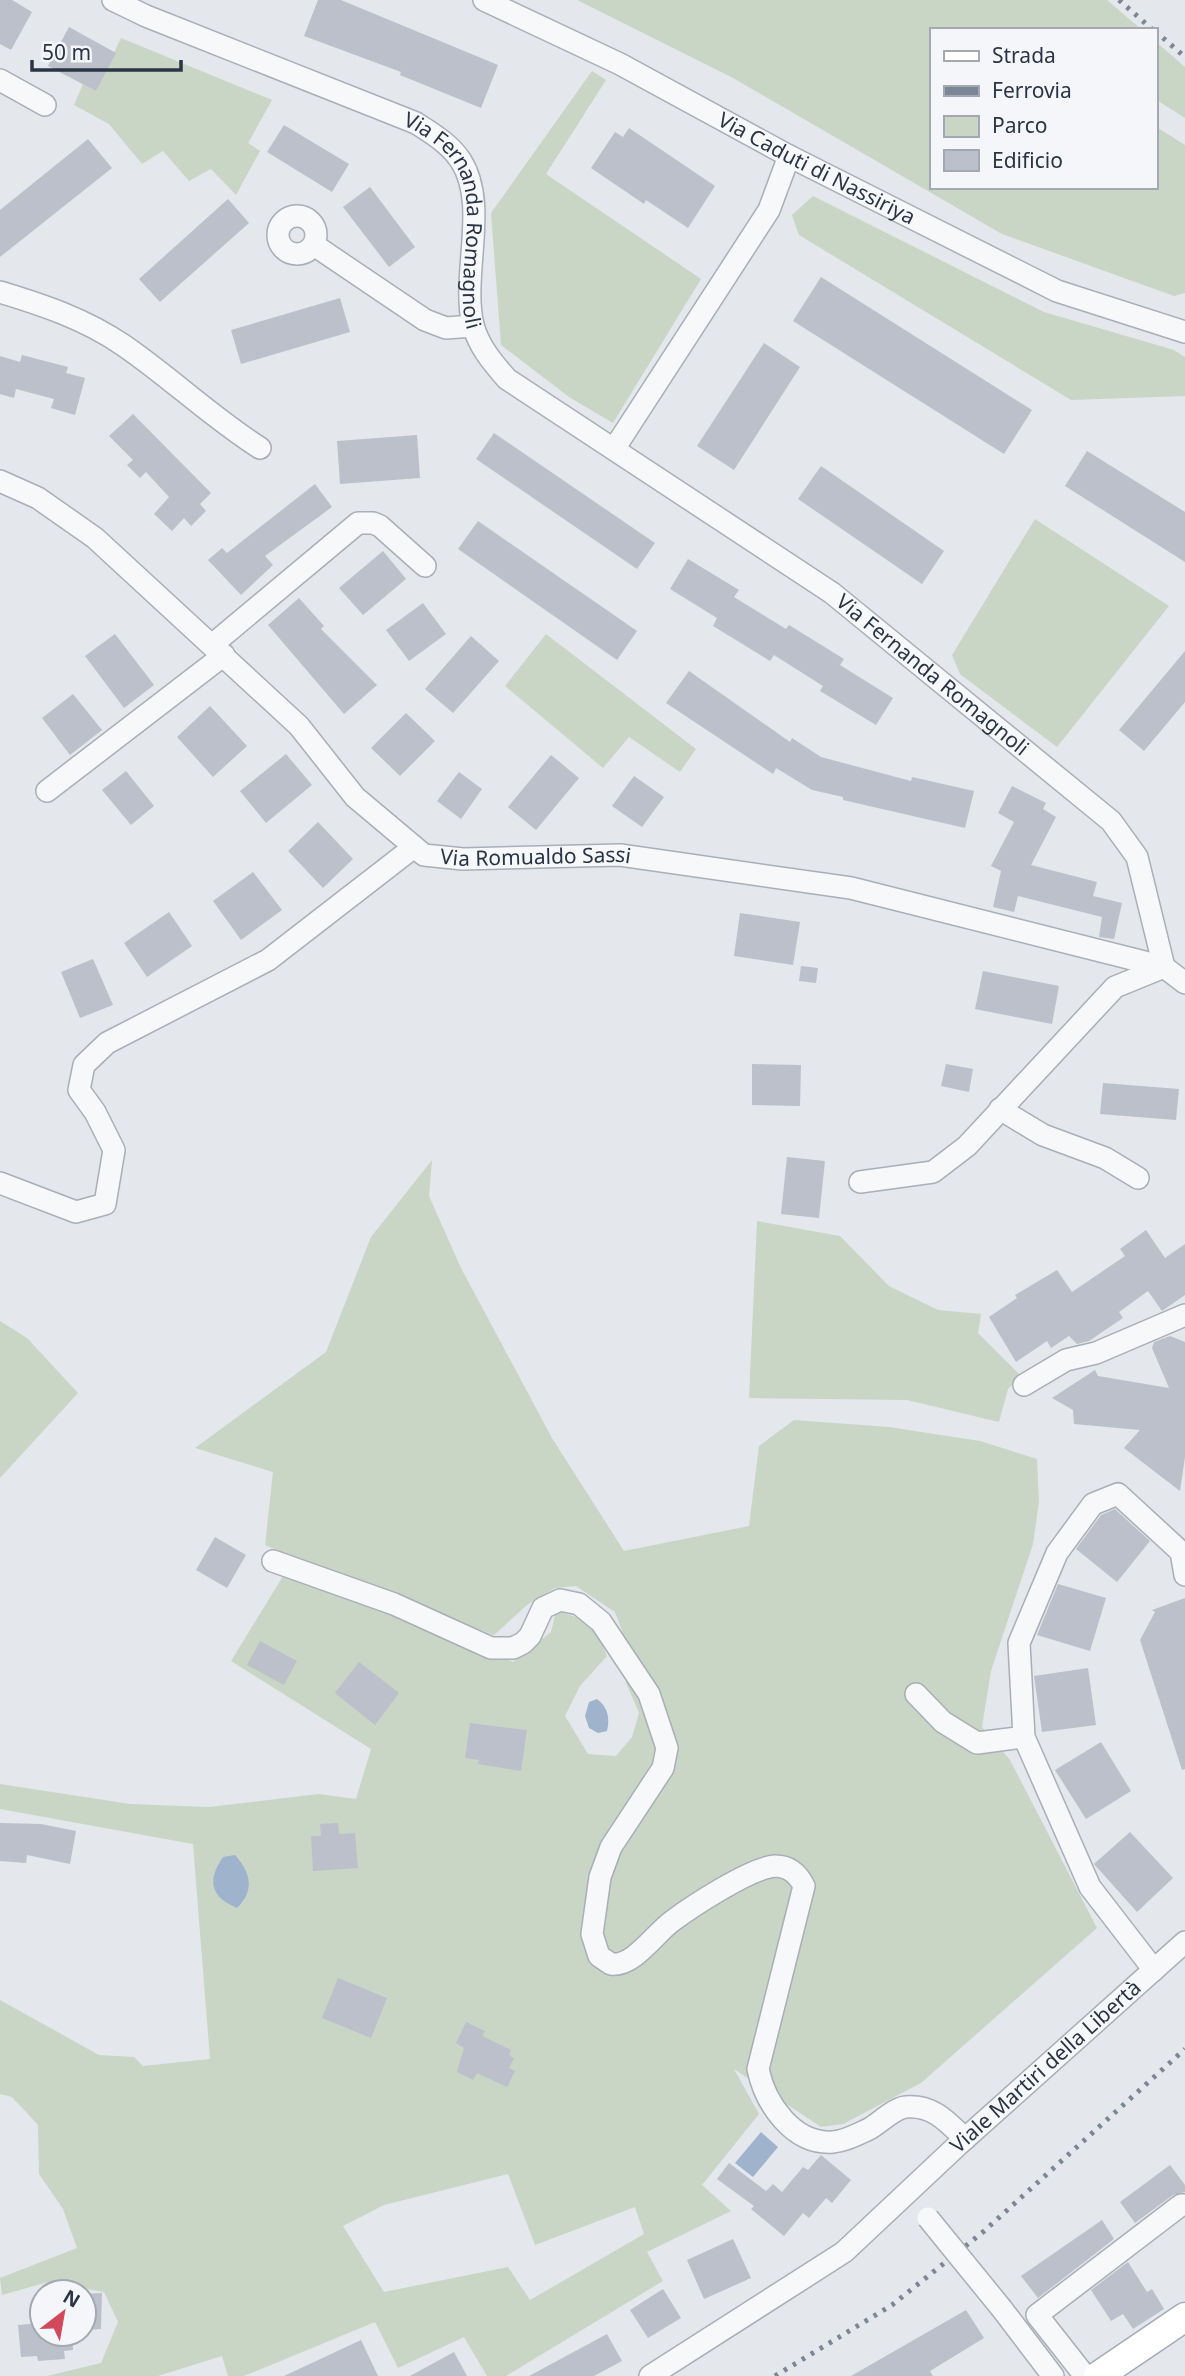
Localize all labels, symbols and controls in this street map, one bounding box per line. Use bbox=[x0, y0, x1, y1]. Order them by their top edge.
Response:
scale bar bbox=[32, 28, 180, 72]
legend bbox=[930, 28, 1157, 189]
text: 50 m bbox=[42, 38, 91, 66]
text: Strada bbox=[992, 41, 1056, 69]
text: Ferrovia bbox=[992, 76, 1072, 104]
street label: Via Fernanda Romagnoli bbox=[400, 105, 489, 332]
street label: Via Caduti di Nassiriya bbox=[713, 105, 920, 230]
text: Parco bbox=[992, 111, 1048, 139]
text: Edificio bbox=[992, 146, 1063, 174]
street label: Via Fernanda Romagnoli bbox=[831, 587, 1035, 761]
street label: Via Romualdo Sassi bbox=[439, 840, 633, 872]
street label: Viale Martiri della Libertà bbox=[944, 1973, 1146, 2159]
north arrow bbox=[28, 2278, 98, 2348]
text: N bbox=[58, 2283, 85, 2314]

